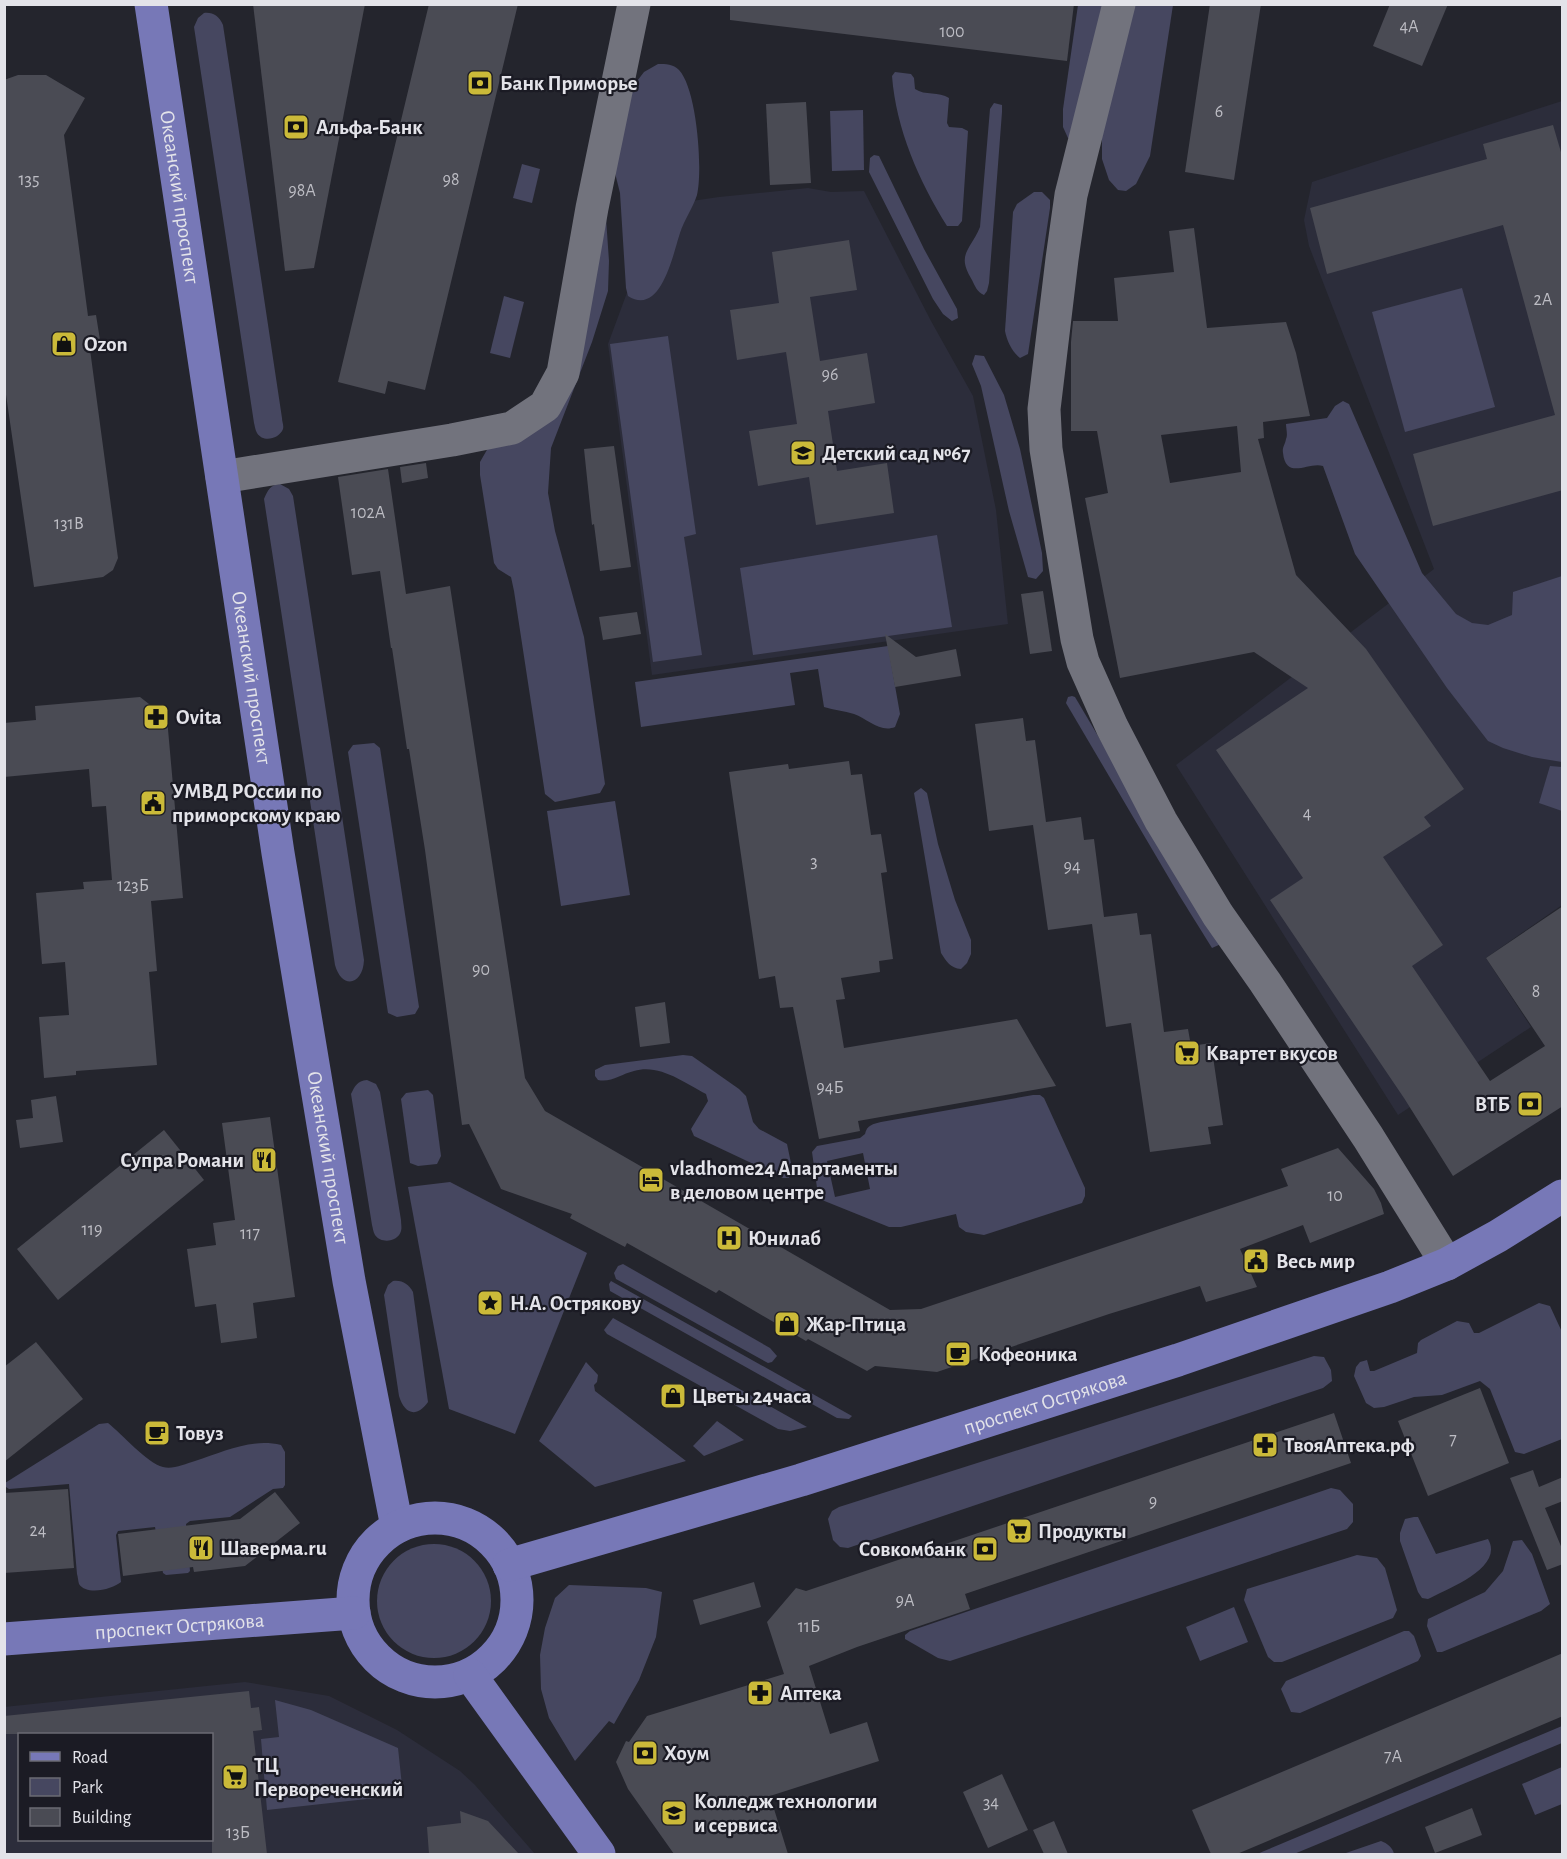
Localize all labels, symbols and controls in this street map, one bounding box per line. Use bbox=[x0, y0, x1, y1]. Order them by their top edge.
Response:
house number: 4А bbox=[1399, 18, 1419, 36]
house number: 100 bbox=[939, 23, 965, 41]
bank icon: Банк Приморье bbox=[465, 68, 495, 98]
place label: Банк Приморье bbox=[500, 73, 638, 94]
house number: 6 bbox=[1215, 103, 1223, 121]
street label: Океанский проспект bbox=[157, 109, 203, 285]
bank icon: Альфа-Банк bbox=[281, 112, 311, 142]
place label: Альфа-Банк bbox=[316, 117, 423, 138]
house number: 135 bbox=[18, 171, 40, 189]
house number: 98 bbox=[443, 171, 460, 189]
house number: 98А bbox=[288, 182, 316, 200]
house number: 2А bbox=[1534, 291, 1553, 309]
shop icon: Ozon bbox=[49, 329, 79, 359]
place label: Ozon bbox=[84, 334, 128, 355]
house number: 96 bbox=[822, 366, 838, 384]
school or university icon: Детский сад №67 bbox=[788, 438, 818, 468]
place label: Детский сад №67 bbox=[822, 443, 971, 464]
house number: 102А bbox=[351, 504, 386, 522]
house number: 131В bbox=[54, 515, 84, 533]
street label: Океанский проспект bbox=[228, 589, 275, 766]
pharmacy icon: Ovita bbox=[141, 702, 171, 732]
place label: Ovita bbox=[176, 707, 222, 728]
place label: УМВД РОссии по приморскому краю bbox=[172, 781, 341, 826]
public building icon: УМВД РОссии по приморскому краю bbox=[138, 788, 168, 818]
house number: 4 bbox=[1303, 805, 1312, 823]
house number: 3 bbox=[810, 853, 818, 871]
house number: 94 bbox=[1063, 858, 1081, 876]
house number: 123Б bbox=[117, 877, 149, 895]
house number: 90 bbox=[472, 961, 490, 979]
house number: 8 bbox=[1532, 983, 1540, 1001]
supermarket icon: Квартет вкусов bbox=[1172, 1038, 1202, 1068]
place label: Квартет вкусов bbox=[1206, 1043, 1338, 1064]
street label: Океанский проспект bbox=[304, 1069, 353, 1246]
house number: 94Б bbox=[816, 1079, 844, 1097]
bank icon: ВТБ bbox=[1515, 1089, 1545, 1119]
place label: ВТБ bbox=[1475, 1094, 1510, 1115]
restaurant icon: Супра Романи bbox=[249, 1145, 279, 1175]
place label: Супра Романи bbox=[120, 1150, 244, 1171]
place label: vladhome24 Апартаменты в деловом центре bbox=[670, 1158, 898, 1203]
hotel icon: vladhome24 Апартаменты в деловом центре bbox=[636, 1165, 666, 1195]
house number: 10 bbox=[1327, 1187, 1343, 1205]
house number: 119 bbox=[82, 1221, 102, 1239]
hospital icon: Юнилаб bbox=[714, 1223, 744, 1253]
house number: 117 bbox=[240, 1225, 260, 1243]
place label: Юнилаб bbox=[748, 1228, 821, 1249]
public building icon: Весь мир bbox=[1241, 1246, 1271, 1276]
place label: Весь мир bbox=[1276, 1251, 1355, 1272]
place icon: Н.А. Острякову bbox=[475, 1288, 505, 1318]
place label: Н.А. Острякову bbox=[510, 1293, 642, 1314]
shop icon: Жар-Птица bbox=[772, 1309, 802, 1339]
place label: Жар-Птица bbox=[806, 1314, 906, 1335]
cafe icon: Кофеоника bbox=[943, 1339, 973, 1369]
place label: Кофеоника bbox=[978, 1344, 1078, 1365]
street label: проспект Острякова bbox=[961, 1366, 1129, 1438]
shop icon: Цветы 24часа bbox=[658, 1381, 688, 1411]
place label: Цветы 24часа bbox=[692, 1386, 811, 1407]
cafe icon: Товуз bbox=[142, 1418, 172, 1448]
place label: Товуз bbox=[176, 1423, 224, 1444]
pharmacy icon: ТвояАптека.рф bbox=[1250, 1430, 1280, 1460]
house number: 7 bbox=[1449, 1431, 1457, 1449]
place label: ТвояАптека.рф bbox=[1284, 1435, 1415, 1456]
house number: 9 bbox=[1149, 1493, 1157, 1511]
supermarket icon: Продукты bbox=[1004, 1516, 1034, 1546]
place label: Продукты bbox=[1038, 1521, 1127, 1542]
house number: 24 bbox=[30, 1522, 47, 1540]
restaurant icon: Шаверма.ru bbox=[186, 1533, 216, 1563]
bank icon: Совкомбанк bbox=[970, 1534, 1000, 1564]
place label: Шаверма.ru bbox=[220, 1538, 327, 1559]
place label: Совкомбанк bbox=[859, 1539, 967, 1560]
house number: 9А bbox=[895, 1592, 915, 1610]
street label: проспект Острякова bbox=[94, 1609, 265, 1643]
house number: 11Б bbox=[798, 1618, 820, 1636]
pharmacy icon: Аптека bbox=[745, 1678, 775, 1708]
place label: Аптека bbox=[780, 1683, 842, 1704]
legend bbox=[18, 1733, 213, 1841]
bank icon: Хоум bbox=[630, 1738, 660, 1768]
place label: Хоум bbox=[664, 1743, 709, 1764]
house number: 7А bbox=[1384, 1748, 1402, 1766]
text: Road bbox=[72, 1749, 108, 1767]
place label: ТЦ Первореченский bbox=[254, 1755, 403, 1800]
supermarket icon: ТЦ Первореченский bbox=[220, 1762, 250, 1792]
text: Park bbox=[72, 1779, 104, 1797]
place label: Колледж технологии и сервиса bbox=[694, 1791, 877, 1836]
house number: 34 bbox=[983, 1794, 999, 1812]
school or university icon: Колледж технологии и сервиса bbox=[659, 1798, 689, 1828]
text: Building bbox=[72, 1809, 132, 1827]
house number: 13Б bbox=[226, 1824, 250, 1842]

